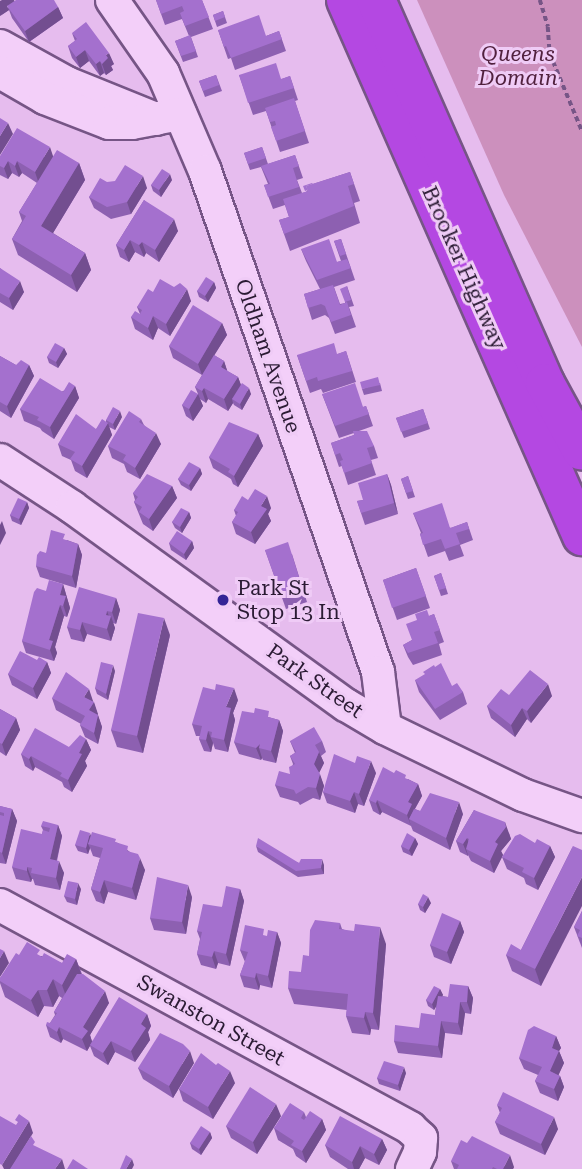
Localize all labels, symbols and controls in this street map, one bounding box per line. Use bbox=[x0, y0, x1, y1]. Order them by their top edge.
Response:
park label: Queens Domain bbox=[478, 41, 558, 91]
street label: Brooker Highway bbox=[417, 182, 511, 354]
street label: Oldham Avenue bbox=[230, 276, 306, 436]
place label: Park St Stop 13 In bbox=[237, 575, 340, 625]
marker: Park St Stop 13 In bbox=[215, 592, 231, 608]
street label: Park Street bbox=[262, 639, 368, 723]
street label: Swanston Street bbox=[133, 969, 289, 1071]

